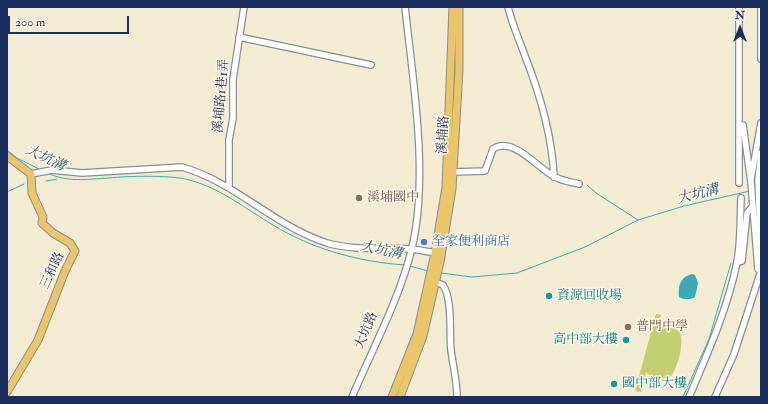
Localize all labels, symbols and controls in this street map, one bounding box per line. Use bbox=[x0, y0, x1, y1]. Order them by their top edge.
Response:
scale bar bbox=[10, 8, 131, 34]
north arrow bbox=[720, 8, 760, 48]
text: N bbox=[735, 9, 745, 22]
text: 200 m bbox=[15, 15, 45, 30]
street label: 溪埔路1巷1弄 bbox=[211, 58, 233, 134]
street label: 溪埔路 bbox=[435, 115, 453, 155]
water label: 大坑溝 bbox=[22, 143, 68, 175]
water label: 大坑溝 bbox=[676, 182, 720, 208]
place label: 溪埔國中 bbox=[367, 190, 419, 206]
marker: 溪埔國中 bbox=[354, 193, 364, 203]
place label: 全家便利商店 bbox=[432, 234, 510, 250]
marker: 全家便利商店 bbox=[419, 237, 429, 247]
water label: 大坑溝 bbox=[359, 238, 403, 264]
street label: 三和路 bbox=[38, 250, 68, 292]
place label: 資源回收場 bbox=[557, 288, 622, 304]
marker: 資源回收場 bbox=[544, 291, 554, 301]
street label: 大坑路 bbox=[352, 310, 382, 352]
place label: 普門中學 bbox=[636, 319, 688, 335]
marker: 普門中學 bbox=[623, 322, 633, 332]
place label: 高中部大樓 bbox=[553, 332, 618, 348]
marker: 高中部大樓 bbox=[621, 335, 631, 345]
place label: 國中部大樓 bbox=[622, 376, 687, 392]
marker: 國中部大樓 bbox=[609, 379, 619, 389]

